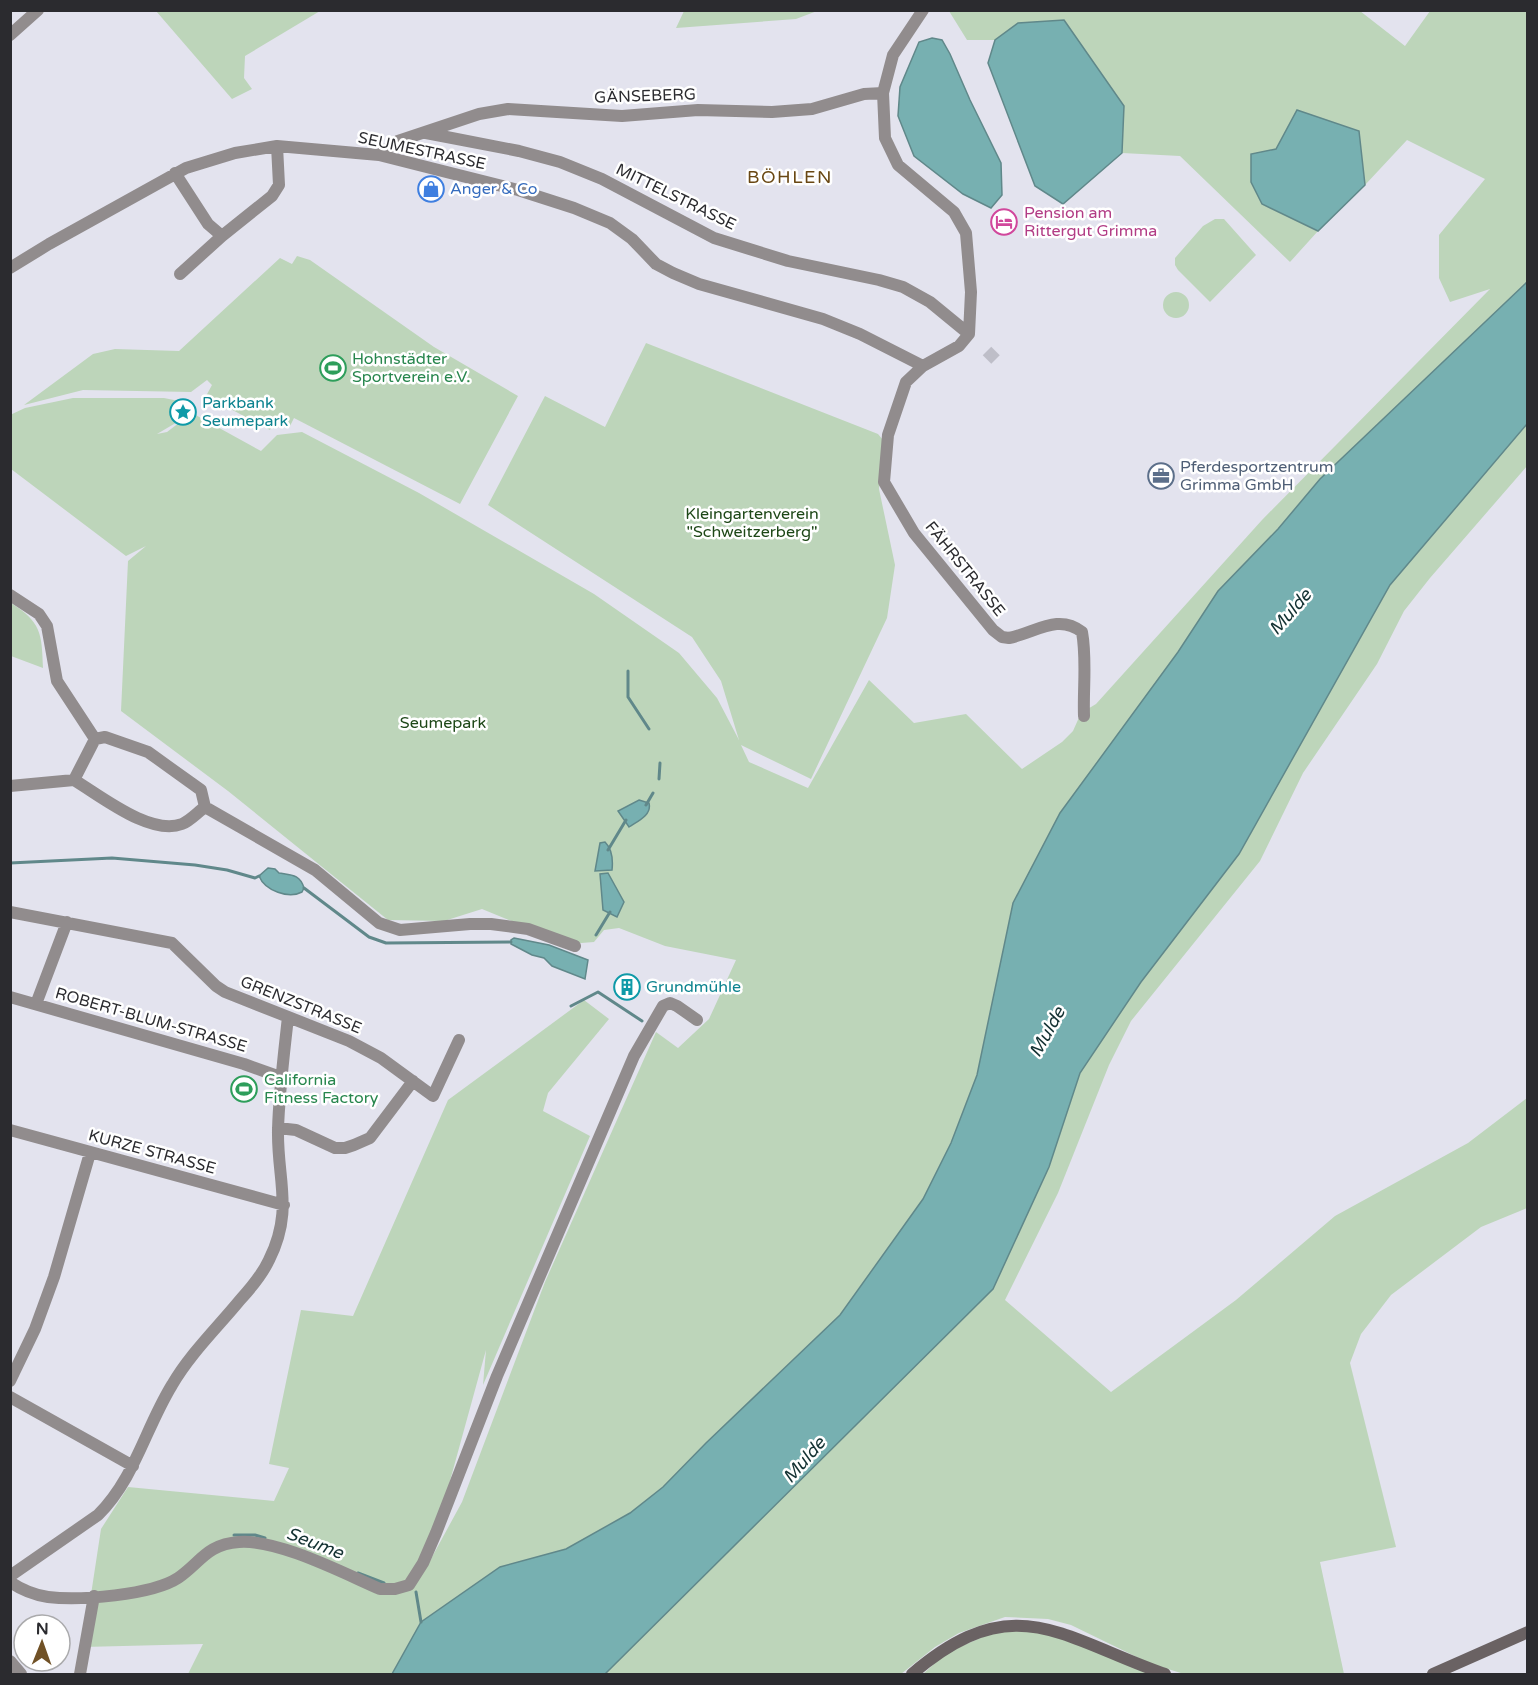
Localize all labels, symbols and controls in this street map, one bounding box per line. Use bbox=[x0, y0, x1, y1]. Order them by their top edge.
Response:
street label: GÄNSEBERG bbox=[594, 84, 696, 108]
street label: SEUMESTRASSE bbox=[356, 128, 488, 174]
street label: MITTELSTRASSE bbox=[613, 159, 739, 235]
district label: BÖHLEN bbox=[747, 166, 833, 188]
shop icon: Anger & Co bbox=[416, 174, 446, 204]
place label: Anger & Co bbox=[450, 179, 538, 199]
place label: Pension am Rittergut Grimma bbox=[1024, 203, 1157, 241]
hotel icon: Pension am Rittergut Grimma bbox=[989, 207, 1019, 237]
place label: Hohnstädter Sportverein e.V. bbox=[352, 349, 470, 387]
sports icon: Hohnstädter Sportverein e.V. bbox=[318, 353, 348, 383]
place label: Parkbank Seumepark bbox=[202, 393, 289, 431]
place icon: Parkbank Seumepark bbox=[168, 397, 198, 427]
place label: Pferdesportzentrum Grimma GmbH bbox=[1180, 457, 1334, 495]
office icon: Pferdesportzentrum Grimma GmbH bbox=[1146, 461, 1176, 491]
park label: Kleingartenverein "Schweitzerberg" bbox=[685, 504, 819, 542]
street label: FÄHRSTRASSE bbox=[921, 517, 1009, 621]
water label: Mulde bbox=[1264, 584, 1317, 640]
park label: Seumepark bbox=[400, 713, 486, 733]
street label: GRENZSTRASSE bbox=[237, 972, 365, 1038]
building icon: Grundmühle bbox=[612, 972, 642, 1002]
place label: Grundmühle bbox=[646, 977, 741, 997]
street label: ROBERT-BLUM-STRASSE bbox=[53, 983, 249, 1057]
water label: Mulde bbox=[1024, 1002, 1070, 1061]
place label: California Fitness Factory bbox=[264, 1070, 379, 1108]
sports icon: California Fitness Factory bbox=[229, 1074, 259, 1104]
street label: KURZE STRASSE bbox=[86, 1125, 218, 1179]
water label: Mulde bbox=[778, 1432, 831, 1488]
water label: Seume bbox=[284, 1522, 347, 1564]
north arrow bbox=[12, 1613, 72, 1673]
text: N bbox=[36, 1619, 49, 1639]

